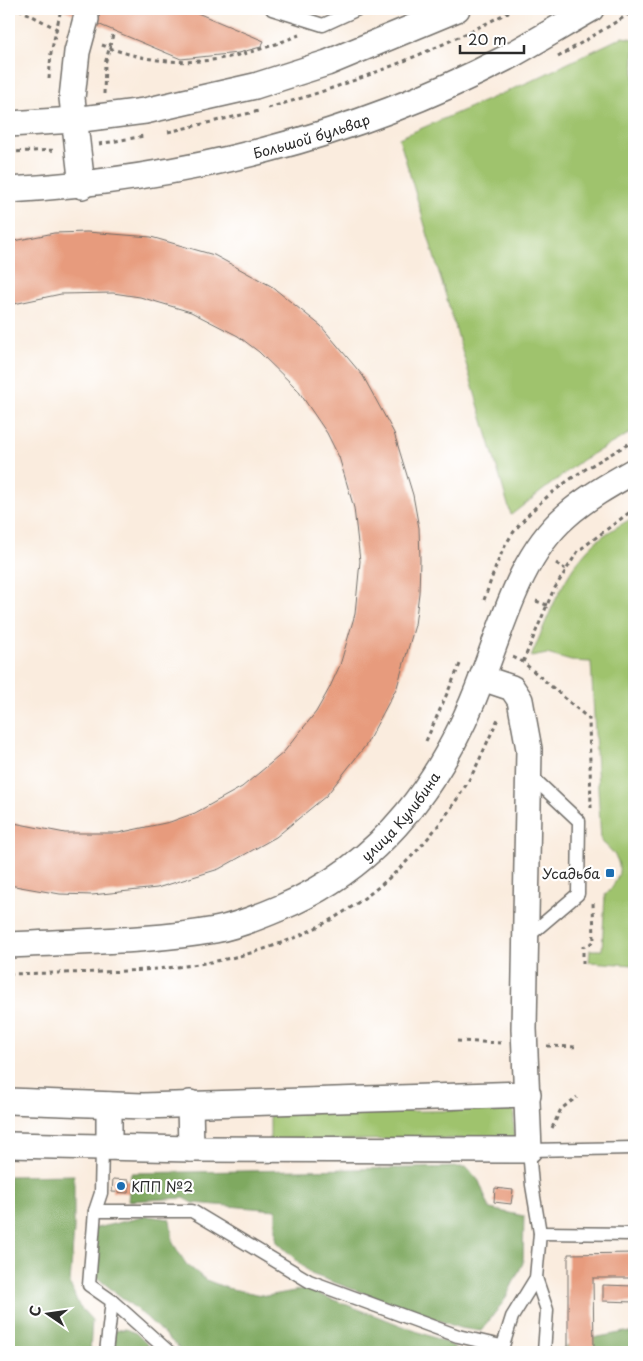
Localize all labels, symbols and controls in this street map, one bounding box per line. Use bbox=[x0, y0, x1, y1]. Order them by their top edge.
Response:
scale bar bbox=[460, 22, 524, 54]
text: 20 m bbox=[468, 27, 507, 50]
street label: Большой бульвар bbox=[251, 108, 373, 163]
street label: улица Кулибина bbox=[356, 767, 445, 866]
place label: Усадьба bbox=[542, 863, 600, 884]
marker: Усадьба bbox=[604, 867, 616, 879]
place label: КПП №2 bbox=[131, 1176, 193, 1197]
marker: КПП №2 bbox=[115, 1180, 127, 1192]
north arrow bbox=[22, 1288, 72, 1338]
text: С bbox=[23, 1303, 46, 1318]

